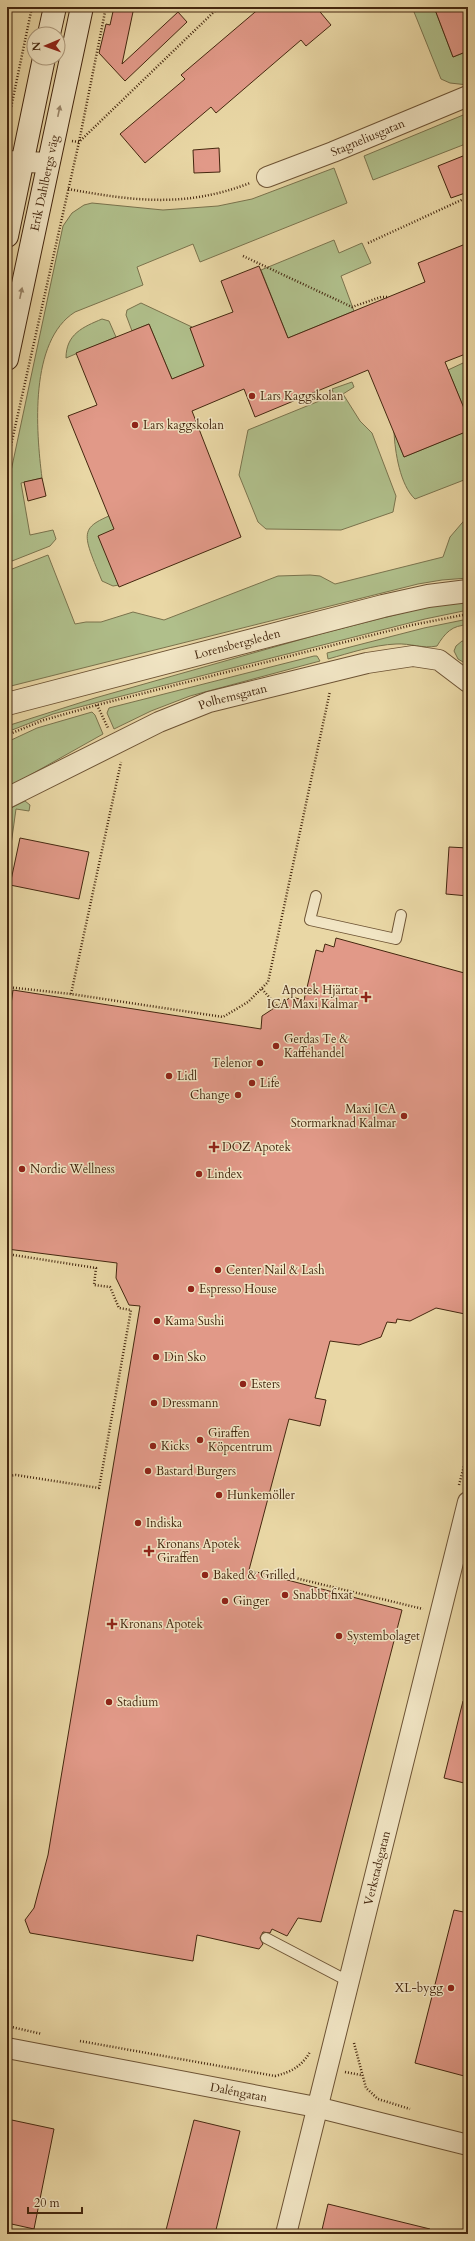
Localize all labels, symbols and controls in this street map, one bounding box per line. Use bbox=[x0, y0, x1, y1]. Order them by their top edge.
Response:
north arrow bbox=[26, 26, 66, 66]
text: N bbox=[29, 41, 44, 51]
one-way arrow bbox=[56, 105, 62, 118]
street label: Stagneliusgatan bbox=[328, 115, 407, 160]
street label: Erik Dahlbergs väg bbox=[26, 133, 63, 232]
one-way arrow bbox=[18, 287, 24, 300]
place label: Lars Kaggskolan bbox=[260, 388, 344, 404]
marker: Lars Kaggskolan bbox=[247, 391, 257, 401]
place label: Lars kaggskolan bbox=[143, 417, 224, 433]
marker: Lars kaggskolan bbox=[130, 420, 140, 430]
street label: Lorensbergsleden bbox=[192, 625, 282, 663]
street label: Polhemsgatan bbox=[196, 680, 269, 714]
place label: Apotek Hjärtat ICA Maxi Kalmar bbox=[267, 982, 359, 1012]
marker: Apotek Hjärtat ICA Maxi Kalmar bbox=[361, 992, 371, 1002]
place label: Gerdas Te & Kaffehandel bbox=[284, 1031, 349, 1061]
marker: Gerdas Te & Kaffehandel bbox=[271, 1041, 281, 1051]
place label: Telenor bbox=[212, 1055, 253, 1071]
marker: Telenor bbox=[255, 1058, 265, 1068]
place label: Lidl bbox=[177, 1068, 197, 1084]
marker: Lidl bbox=[164, 1071, 174, 1081]
place label: Life bbox=[260, 1075, 280, 1091]
marker: Life bbox=[247, 1078, 257, 1088]
place label: Change bbox=[190, 1087, 230, 1103]
marker: Change bbox=[233, 1090, 243, 1100]
place label: Maxi ICA Stormarknad Kalmar bbox=[291, 1101, 397, 1131]
marker: Maxi ICA Stormarknad Kalmar bbox=[399, 1111, 409, 1121]
place label: DOZ Apotek bbox=[222, 1139, 292, 1155]
marker: DOZ Apotek bbox=[209, 1142, 219, 1152]
place label: Nordic Wellness bbox=[30, 1161, 115, 1177]
marker: Nordic Wellness bbox=[17, 1164, 27, 1174]
place label: Lindex bbox=[207, 1166, 242, 1182]
marker: Lindex bbox=[194, 1169, 204, 1179]
place label: Center Nail & Lash bbox=[226, 1262, 325, 1278]
marker: Center Nail & Lash bbox=[213, 1265, 223, 1275]
place label: Espresso House bbox=[199, 1281, 277, 1297]
marker: Espresso House bbox=[186, 1284, 196, 1294]
place label: Kama Sushi bbox=[165, 1313, 225, 1329]
marker: Kama Sushi bbox=[152, 1316, 162, 1326]
place label: Din Sko bbox=[164, 1349, 207, 1365]
marker: Din Sko bbox=[151, 1352, 161, 1362]
place label: Esters bbox=[251, 1376, 280, 1392]
marker: Esters bbox=[238, 1379, 248, 1389]
place label: Dressmann bbox=[162, 1395, 219, 1411]
marker: Dressmann bbox=[149, 1398, 159, 1408]
place label: Giraffen Köpcentrum bbox=[208, 1425, 273, 1455]
marker: Giraffen Köpcentrum bbox=[195, 1435, 205, 1445]
place label: Kicks bbox=[161, 1438, 189, 1454]
marker: Kicks bbox=[148, 1441, 158, 1451]
place label: Bastard Burgers bbox=[156, 1463, 236, 1479]
marker: Bastard Burgers bbox=[143, 1466, 153, 1476]
place label: Hunkemöller bbox=[227, 1487, 295, 1503]
marker: Hunkemöller bbox=[214, 1490, 224, 1500]
place label: Indiska bbox=[146, 1515, 183, 1531]
marker: Indiska bbox=[133, 1518, 143, 1528]
place label: Kronans Apotek Giraffen bbox=[157, 1536, 241, 1566]
marker: Kronans Apotek Giraffen bbox=[144, 1546, 154, 1556]
place label: Baked & Grilled bbox=[213, 1567, 296, 1583]
marker: Baked & Grilled bbox=[200, 1570, 210, 1580]
place label: Snabbt fixat bbox=[293, 1587, 353, 1603]
marker: Snabbt fixat bbox=[280, 1590, 290, 1600]
place label: Ginger bbox=[233, 1593, 270, 1609]
marker: Ginger bbox=[220, 1596, 230, 1606]
place label: Kronans Apotek bbox=[120, 1616, 204, 1632]
marker: Kronans Apotek bbox=[107, 1619, 117, 1629]
place label: Systembolaget bbox=[347, 1628, 420, 1644]
marker: Systembolaget bbox=[334, 1631, 344, 1641]
place label: Stadium bbox=[117, 1694, 159, 1710]
marker: Stadium bbox=[104, 1697, 114, 1707]
street label: Verkstadsgatan bbox=[360, 1829, 394, 1907]
place label: XL-bygg bbox=[395, 1980, 443, 1996]
marker: XL-bygg bbox=[446, 1983, 456, 1993]
street label: Daléngatan bbox=[209, 2079, 269, 2106]
scale bar bbox=[28, 2189, 82, 2215]
text: 20 m bbox=[34, 2195, 61, 2211]

